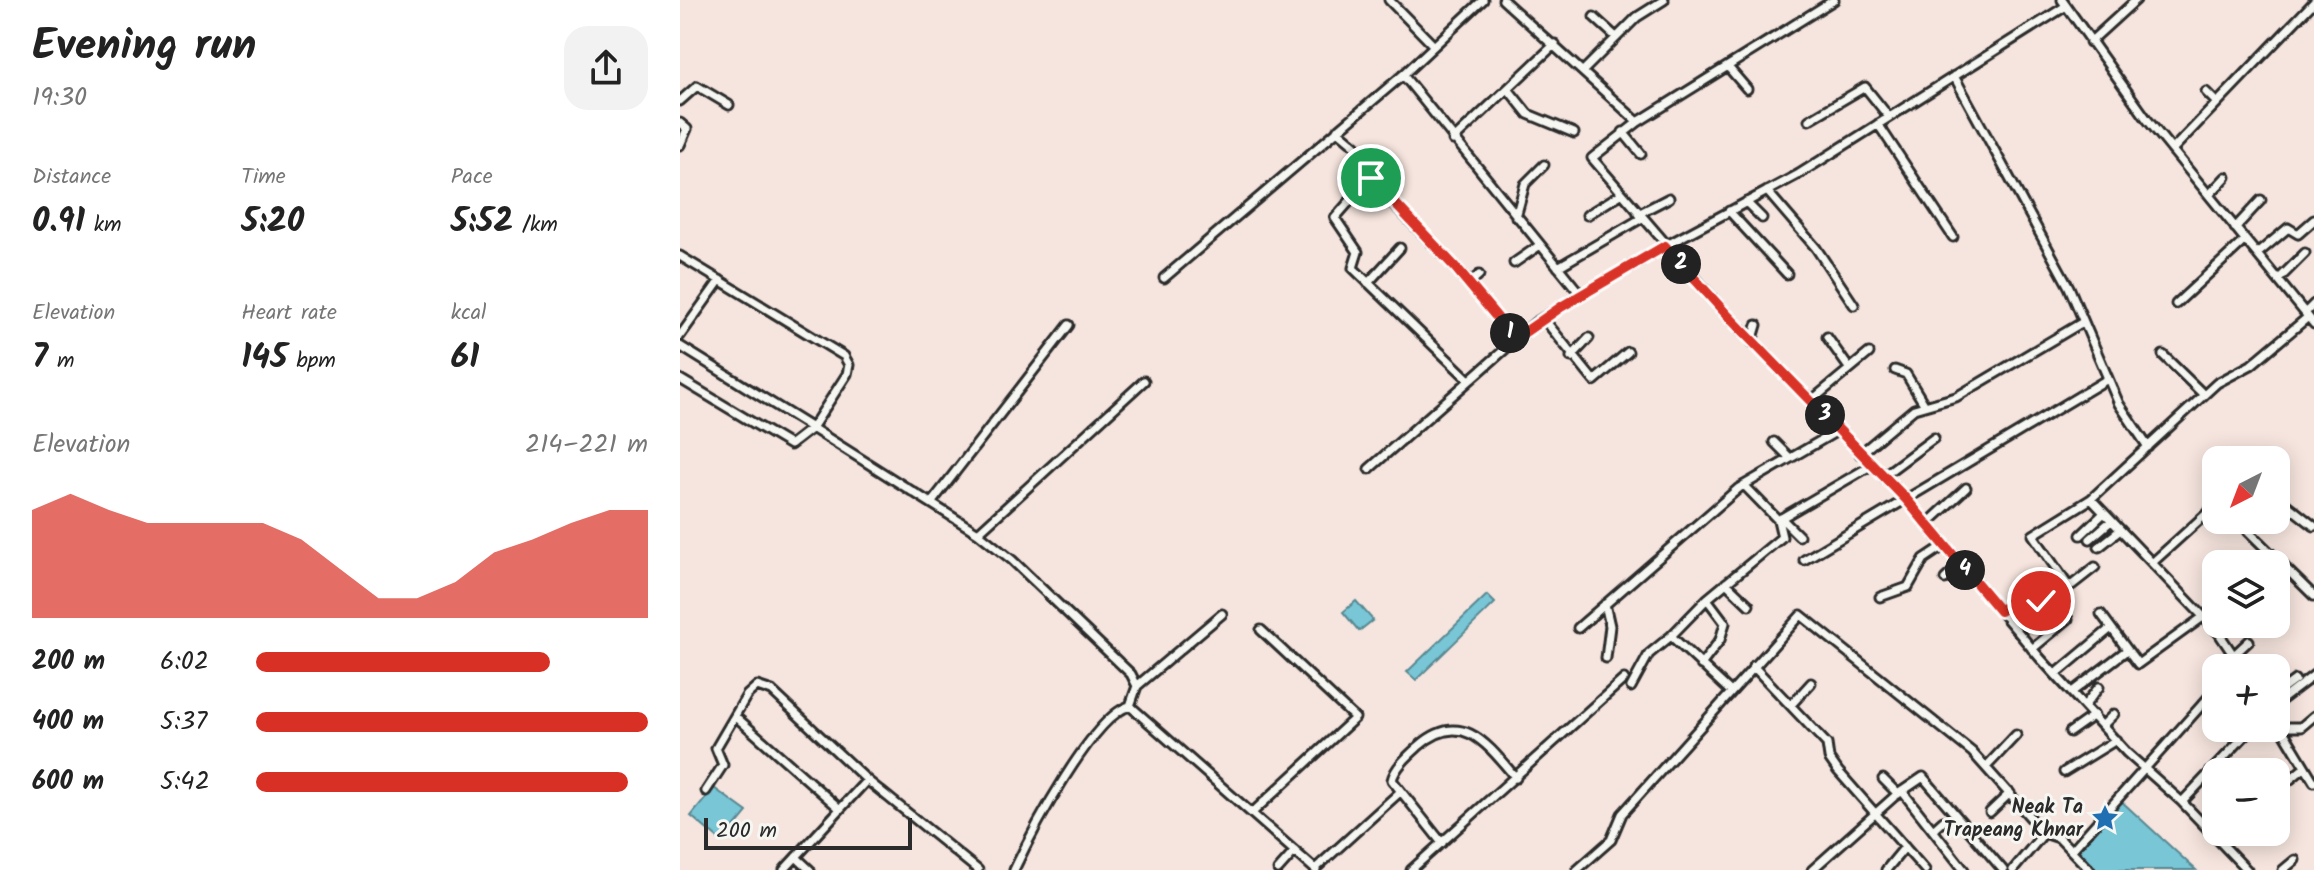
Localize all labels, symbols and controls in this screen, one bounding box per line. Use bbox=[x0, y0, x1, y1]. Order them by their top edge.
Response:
text: Evening run bbox=[32, 12, 256, 82]
button: share bbox=[564, 26, 648, 110]
text: 19:30 bbox=[32, 77, 87, 119]
pin bbox=[1337, 144, 1405, 212]
icon: arrive bbox=[1349, 156, 1393, 200]
text: Distance bbox=[32, 160, 111, 195]
text: Time bbox=[241, 160, 286, 195]
text: Pace bbox=[451, 160, 493, 195]
text: 0.91 bbox=[32, 195, 85, 249]
text: 5:20 bbox=[241, 195, 304, 249]
text: 5:52 bbox=[451, 195, 513, 249]
text: km bbox=[85, 208, 122, 243]
text: /km bbox=[513, 208, 558, 243]
pin: 2 bbox=[1661, 244, 1701, 284]
text: 2 bbox=[1675, 246, 1687, 281]
text: Elevation bbox=[32, 296, 115, 331]
text: Heart rate bbox=[241, 296, 337, 331]
text: kcal bbox=[451, 296, 486, 331]
pin: 1 bbox=[1490, 313, 1530, 353]
text: 1 bbox=[1507, 315, 1513, 350]
text: 7 bbox=[32, 331, 48, 385]
text: 145 bbox=[241, 331, 287, 385]
text: 61 bbox=[451, 331, 479, 385]
text: m bbox=[48, 344, 74, 379]
text: bpm bbox=[287, 344, 336, 379]
pin: 3 bbox=[1805, 395, 1845, 435]
text: 3 bbox=[1819, 397, 1831, 432]
text: Elevation bbox=[32, 424, 130, 466]
text: 214–221 m bbox=[525, 424, 648, 466]
north arrow bbox=[2202, 446, 2290, 534]
map controls bbox=[2202, 446, 2290, 846]
pin: 4 bbox=[1945, 550, 1985, 590]
button: layers bbox=[2202, 550, 2290, 638]
text: 4 bbox=[1959, 552, 1971, 587]
pin bbox=[2007, 567, 2075, 635]
icon: check bbox=[2019, 579, 2063, 623]
text: 200 m bbox=[32, 641, 105, 683]
text: 6:02 bbox=[160, 641, 209, 683]
button: + bbox=[2202, 654, 2290, 742]
text: 400 m bbox=[32, 701, 104, 743]
text: 5:37 bbox=[160, 701, 207, 743]
button: − bbox=[2202, 758, 2290, 846]
text: 600 m bbox=[32, 761, 104, 803]
text: 5:42 bbox=[160, 761, 210, 803]
place label: Neak Ta Trapeang Khnar bbox=[1944, 792, 2084, 847]
place icon: Neak Ta Trapeang Khnar bbox=[2090, 803, 2120, 833]
scale bar bbox=[704, 814, 912, 850]
text: 200 m bbox=[716, 814, 777, 849]

